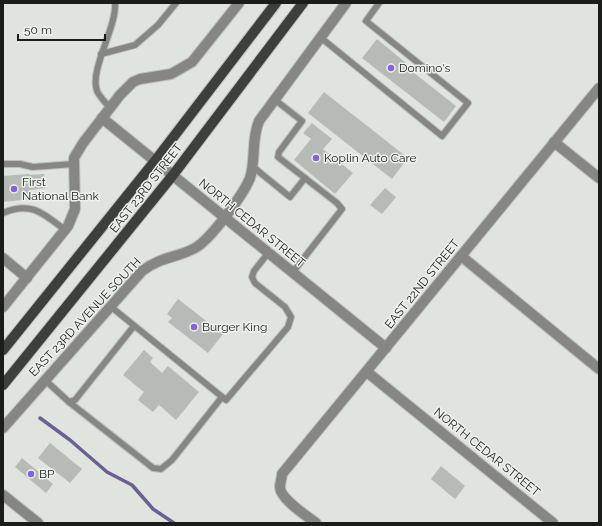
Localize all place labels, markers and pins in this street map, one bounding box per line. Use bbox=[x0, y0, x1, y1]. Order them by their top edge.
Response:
place label: Domino's bbox=[399, 61, 451, 75]
marker: Domino's bbox=[386, 63, 396, 73]
place label: Koplin Auto Care bbox=[324, 151, 417, 165]
marker: Koplin Auto Care bbox=[311, 153, 321, 163]
place label: First National Bank bbox=[22, 175, 99, 203]
marker: First National Bank bbox=[9, 184, 19, 194]
place label: Burger King bbox=[202, 320, 267, 334]
marker: Burger King bbox=[189, 322, 199, 332]
place label: BP bbox=[39, 467, 55, 481]
marker: BP bbox=[26, 469, 36, 479]

